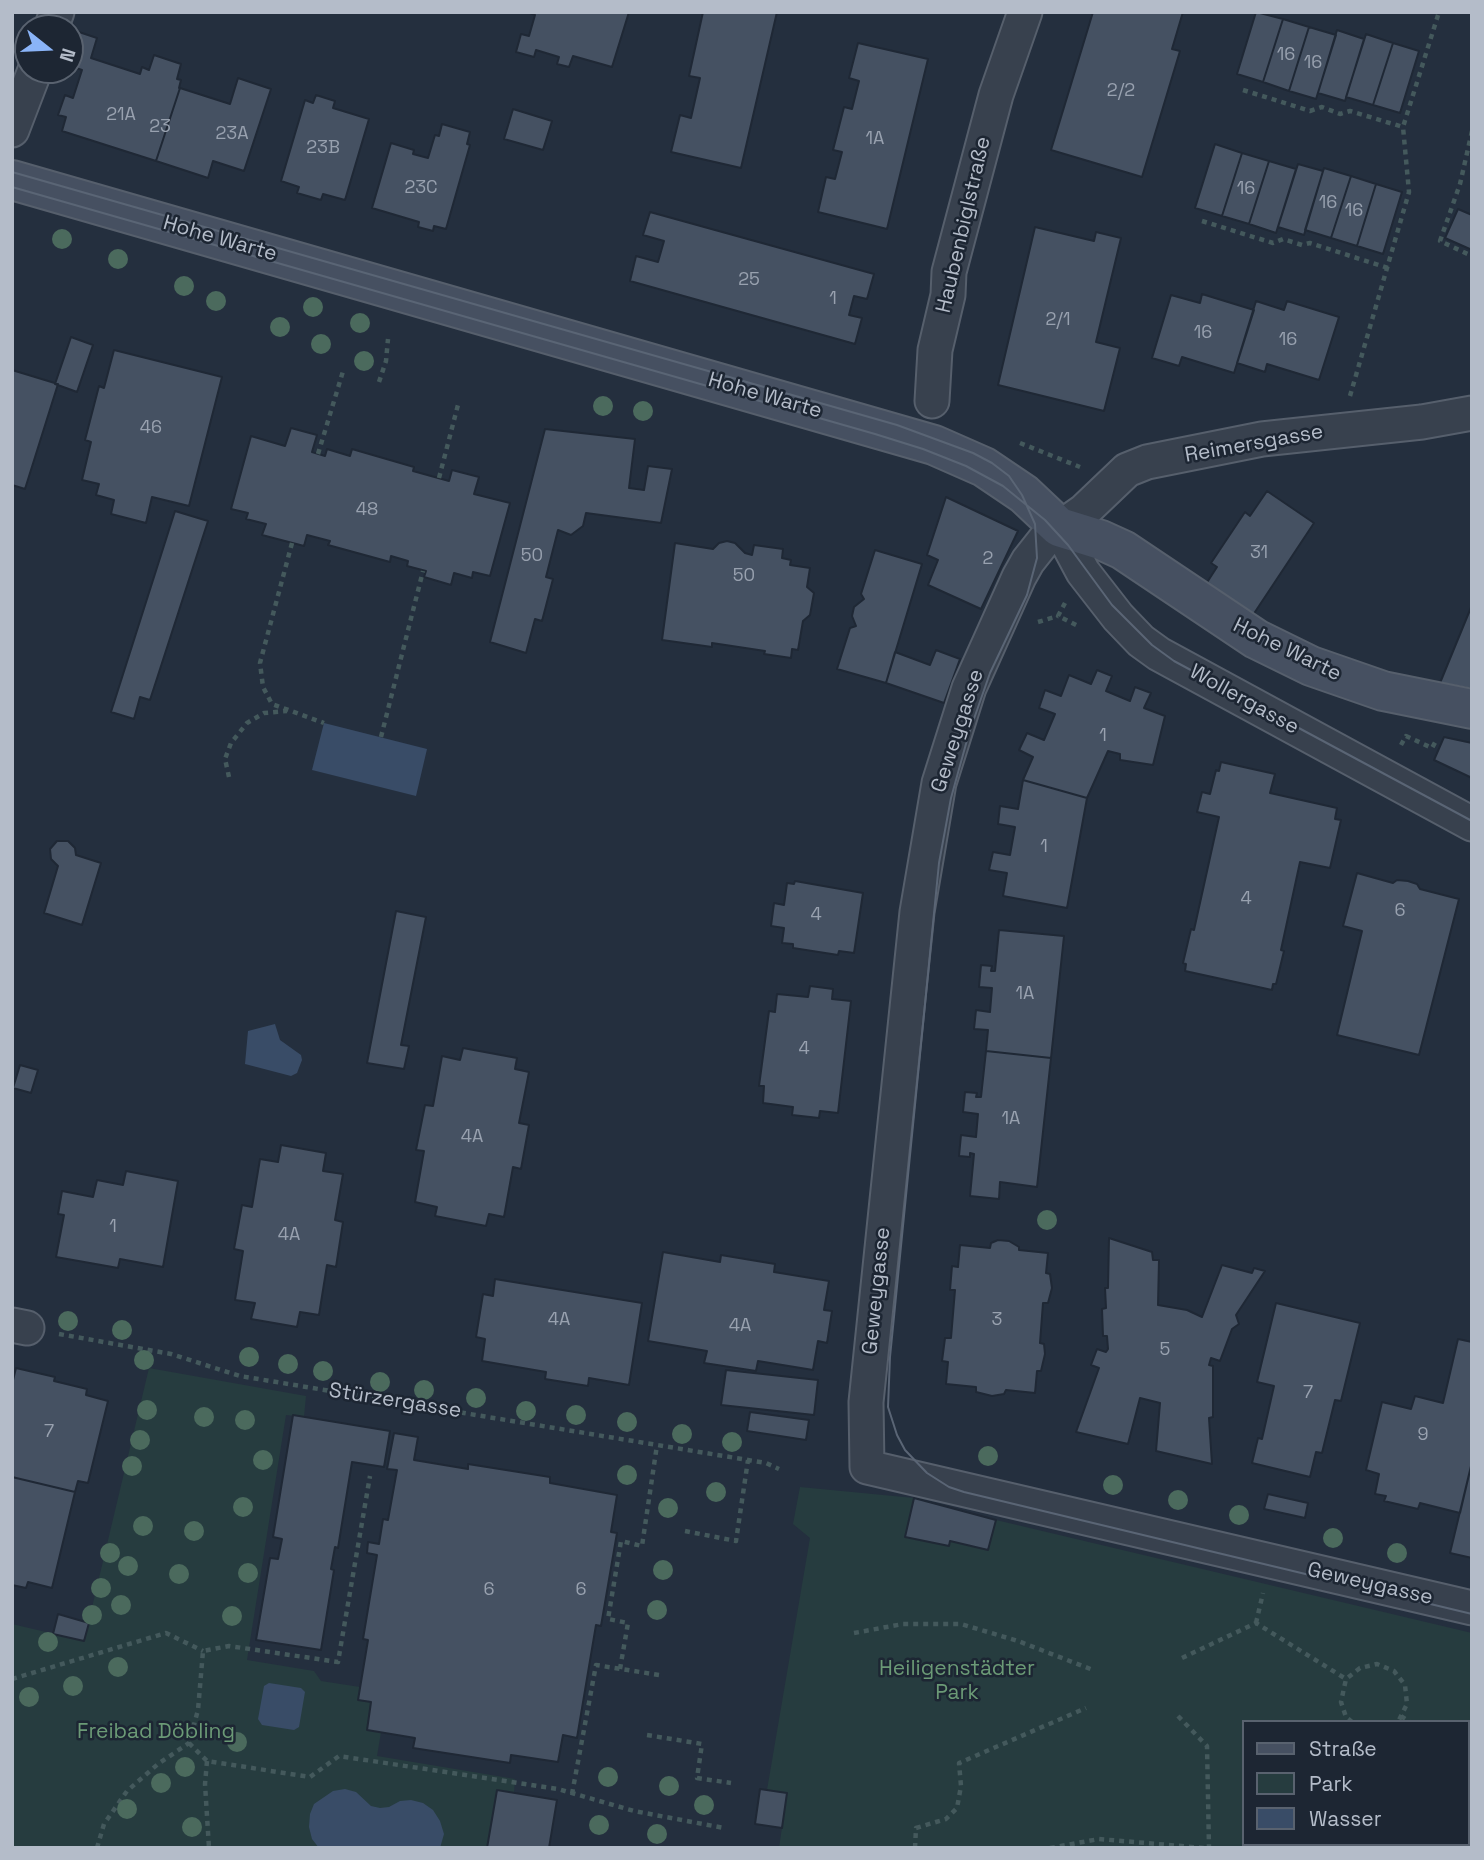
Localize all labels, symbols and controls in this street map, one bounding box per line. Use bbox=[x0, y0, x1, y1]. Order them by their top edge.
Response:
north arrow bbox=[14, 14, 84, 84]
house number: 16 bbox=[1277, 44, 1295, 66]
text: N bbox=[54, 45, 81, 65]
house number: 16 bbox=[1304, 52, 1322, 74]
house number: 2/2 bbox=[1107, 80, 1135, 102]
house number: 21A bbox=[106, 104, 136, 126]
house number: 23 bbox=[149, 116, 171, 138]
house number: 23A bbox=[215, 123, 249, 145]
house number: 1A bbox=[866, 128, 884, 150]
street label: Haubenbiglstraße bbox=[931, 134, 997, 316]
house number: 23B bbox=[306, 137, 340, 159]
house number: 23C bbox=[404, 177, 438, 199]
house number: 16 bbox=[1237, 178, 1255, 200]
house number: 16 bbox=[1319, 192, 1337, 214]
house number: 16 bbox=[1345, 200, 1363, 222]
street label: Hohe Warte bbox=[160, 211, 280, 267]
house number: 25 bbox=[738, 269, 760, 291]
house number: 1 bbox=[829, 288, 837, 310]
house number: 2/1 bbox=[1045, 309, 1071, 331]
house number: 16 bbox=[1194, 322, 1212, 344]
house number: 16 bbox=[1279, 329, 1297, 351]
street label: Hohe Warte bbox=[705, 368, 825, 424]
house number: 46 bbox=[140, 417, 162, 439]
street label: Reimersgasse bbox=[1183, 419, 1325, 469]
house number: 48 bbox=[356, 499, 378, 521]
house number: 31 bbox=[1250, 542, 1268, 564]
house number: 50 bbox=[521, 545, 543, 567]
house number: 2 bbox=[983, 548, 993, 570]
house number: 50 bbox=[733, 565, 755, 587]
street label: Hohe Warte bbox=[1229, 613, 1345, 687]
street label: Wollergasse bbox=[1185, 660, 1303, 740]
street label: Geweygasse bbox=[926, 666, 990, 796]
house number: 1 bbox=[1099, 725, 1107, 747]
house number: 1 bbox=[1040, 836, 1048, 858]
house number: 4 bbox=[1240, 888, 1252, 910]
house number: 6 bbox=[1394, 900, 1406, 922]
house number: 4 bbox=[810, 904, 822, 926]
house number: 1A bbox=[1016, 983, 1034, 1005]
house number: 4 bbox=[798, 1038, 810, 1060]
house number: 1A bbox=[1002, 1108, 1020, 1130]
house number: 4A bbox=[461, 1126, 483, 1148]
house number: 1 bbox=[109, 1216, 117, 1238]
house number: 4A bbox=[278, 1224, 300, 1246]
street label: Geweygasse bbox=[858, 1226, 896, 1356]
house number: 4A bbox=[548, 1309, 570, 1331]
house number: 3 bbox=[992, 1309, 1002, 1331]
house number: 4A bbox=[729, 1315, 751, 1337]
house number: 5 bbox=[1160, 1339, 1170, 1361]
street label: Stürzergasse bbox=[327, 1378, 463, 1424]
house number: 7 bbox=[1303, 1382, 1313, 1404]
house number: 7 bbox=[44, 1421, 54, 1443]
house number: 9 bbox=[1417, 1424, 1429, 1446]
street label: Geweygasse bbox=[1305, 1557, 1435, 1611]
house number: 6 bbox=[483, 1579, 495, 1601]
house number: 6 bbox=[575, 1579, 587, 1601]
park label: Heiligenstädter Park bbox=[879, 1656, 1035, 1706]
park label: Freibad Döbling bbox=[77, 1719, 235, 1745]
legend bbox=[1242, 1720, 1470, 1846]
text: Straße bbox=[1309, 1735, 1377, 1762]
text: Park bbox=[1309, 1770, 1353, 1797]
text: Wasser bbox=[1309, 1805, 1382, 1832]

